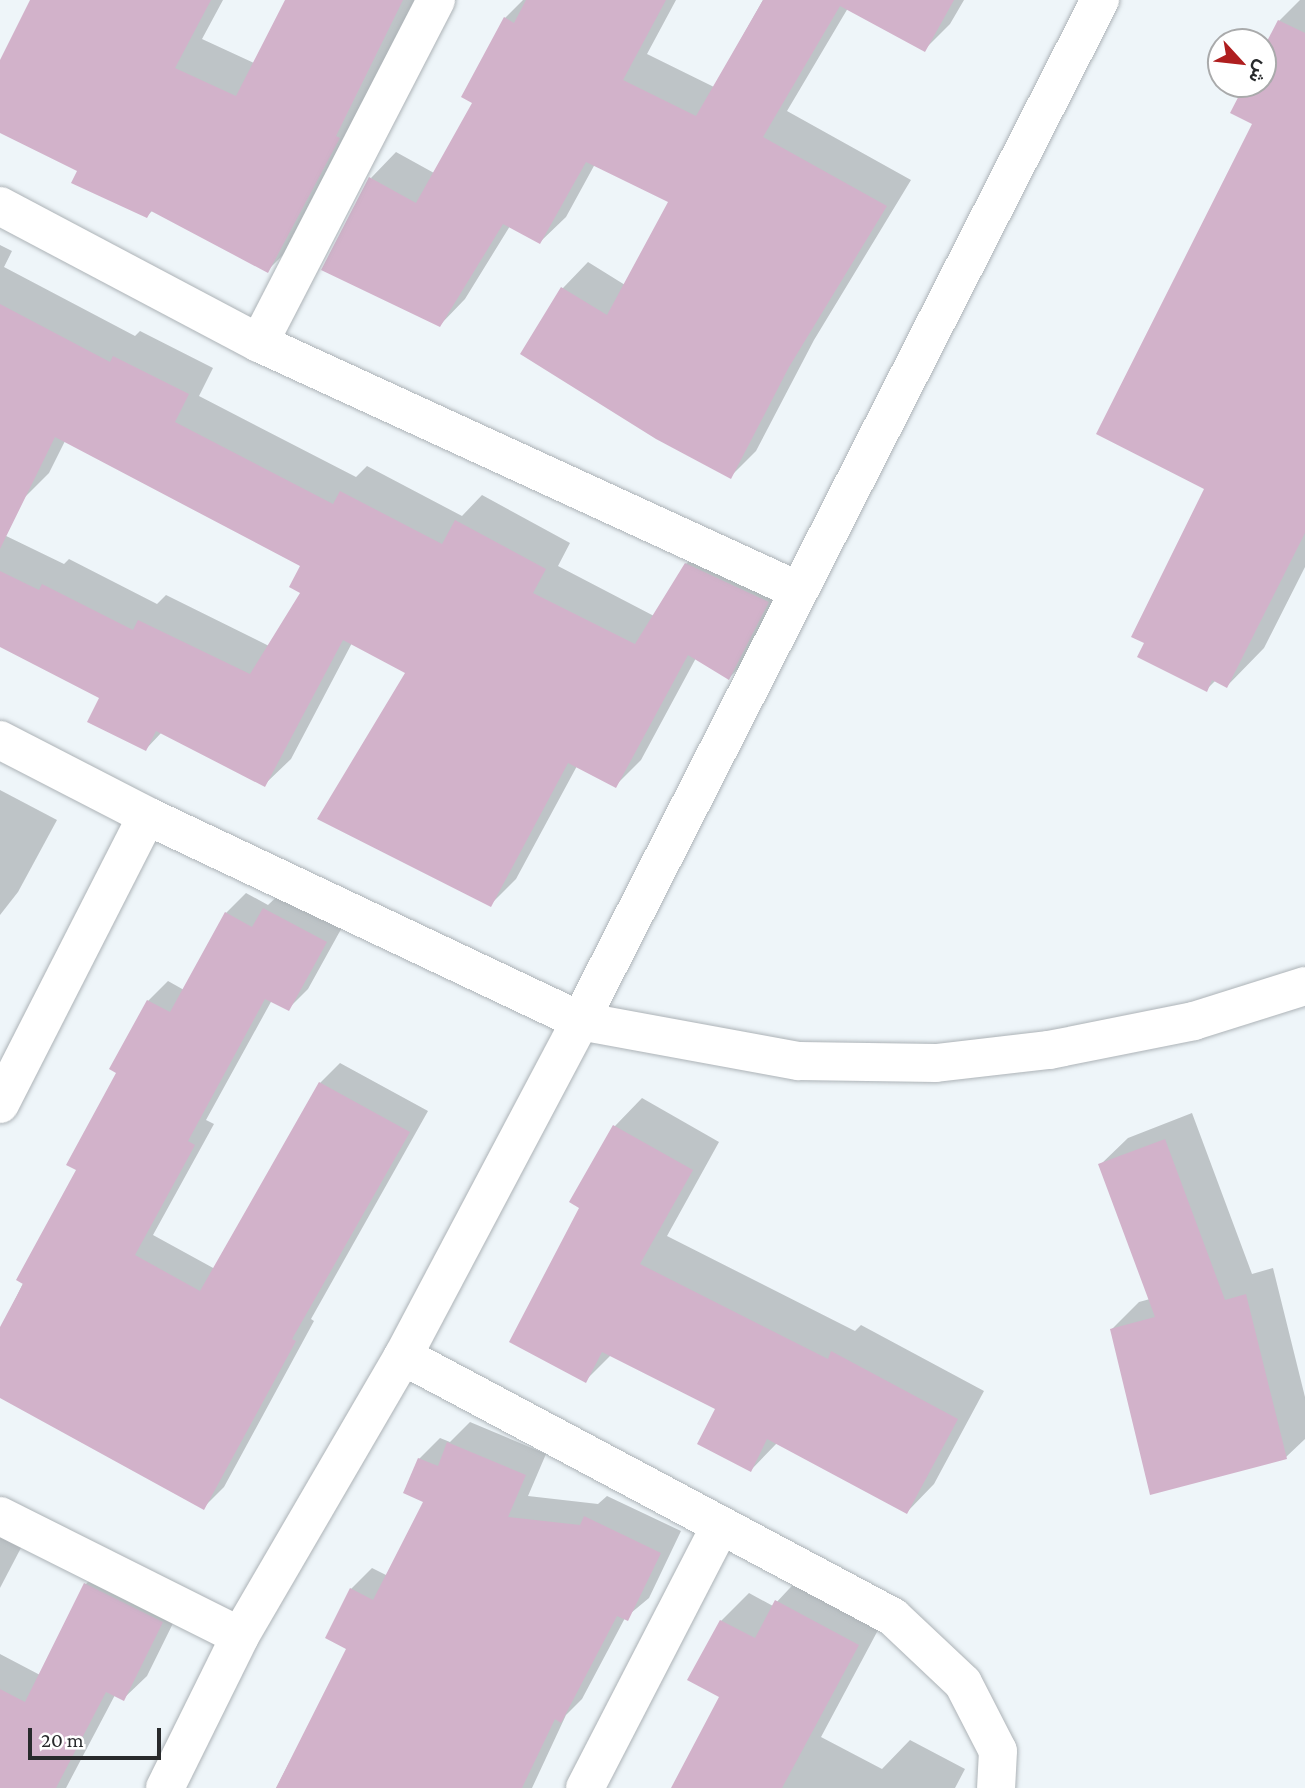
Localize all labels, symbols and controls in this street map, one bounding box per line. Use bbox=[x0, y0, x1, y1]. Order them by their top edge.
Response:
north arrow bbox=[1207, 28, 1277, 98]
text: ش bbox=[1245, 57, 1274, 87]
scale bar bbox=[32, 1714, 164, 1758]
text: 20 m bbox=[41, 1728, 84, 1752]

